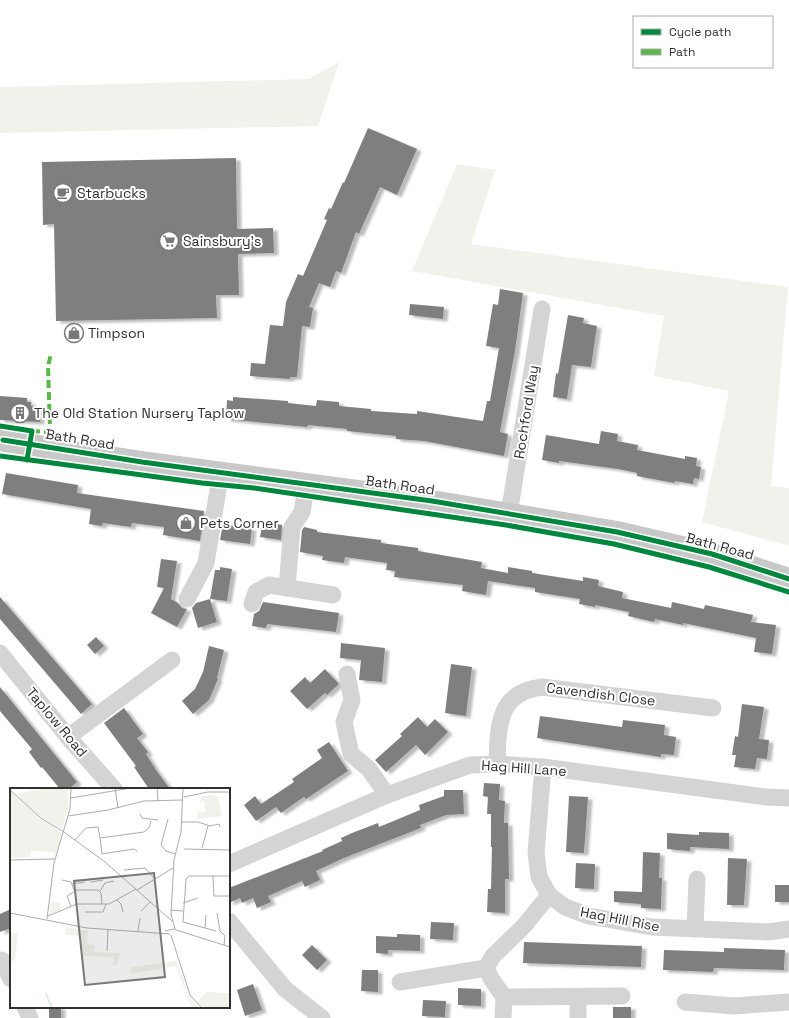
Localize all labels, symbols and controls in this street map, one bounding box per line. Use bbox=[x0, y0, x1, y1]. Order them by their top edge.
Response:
legend bbox=[633, 16, 773, 68]
text: Cycle path bbox=[669, 24, 731, 40]
text: Path bbox=[669, 44, 695, 60]
cafe icon: Starbucks bbox=[52, 182, 74, 204]
place label: Starbucks bbox=[77, 184, 146, 202]
supermarket icon: Sainsbury's bbox=[158, 230, 180, 252]
place label: Sainsbury's bbox=[183, 232, 261, 250]
shop icon: Timpson bbox=[63, 322, 85, 344]
place label: Timpson bbox=[88, 324, 145, 342]
street label: Rochford Way bbox=[510, 364, 542, 460]
building icon: The Old Station Nursery Taplow bbox=[9, 402, 31, 424]
place label: The Old Station Nursery Taplow bbox=[34, 404, 244, 422]
street label: Bath Road bbox=[44, 425, 116, 453]
street label: Bath Road bbox=[364, 471, 436, 499]
shop icon: Pets Corner bbox=[175, 512, 197, 534]
place label: Pets Corner bbox=[200, 514, 279, 532]
street label: Bath Road bbox=[684, 528, 756, 564]
street label: Cavendish Close bbox=[546, 678, 656, 710]
street label: Taplow Road bbox=[23, 684, 91, 760]
street label: Hag Hill Lane bbox=[481, 756, 567, 780]
inset map bbox=[10, 788, 230, 1008]
street label: Hag Hill Rise bbox=[579, 902, 661, 936]

